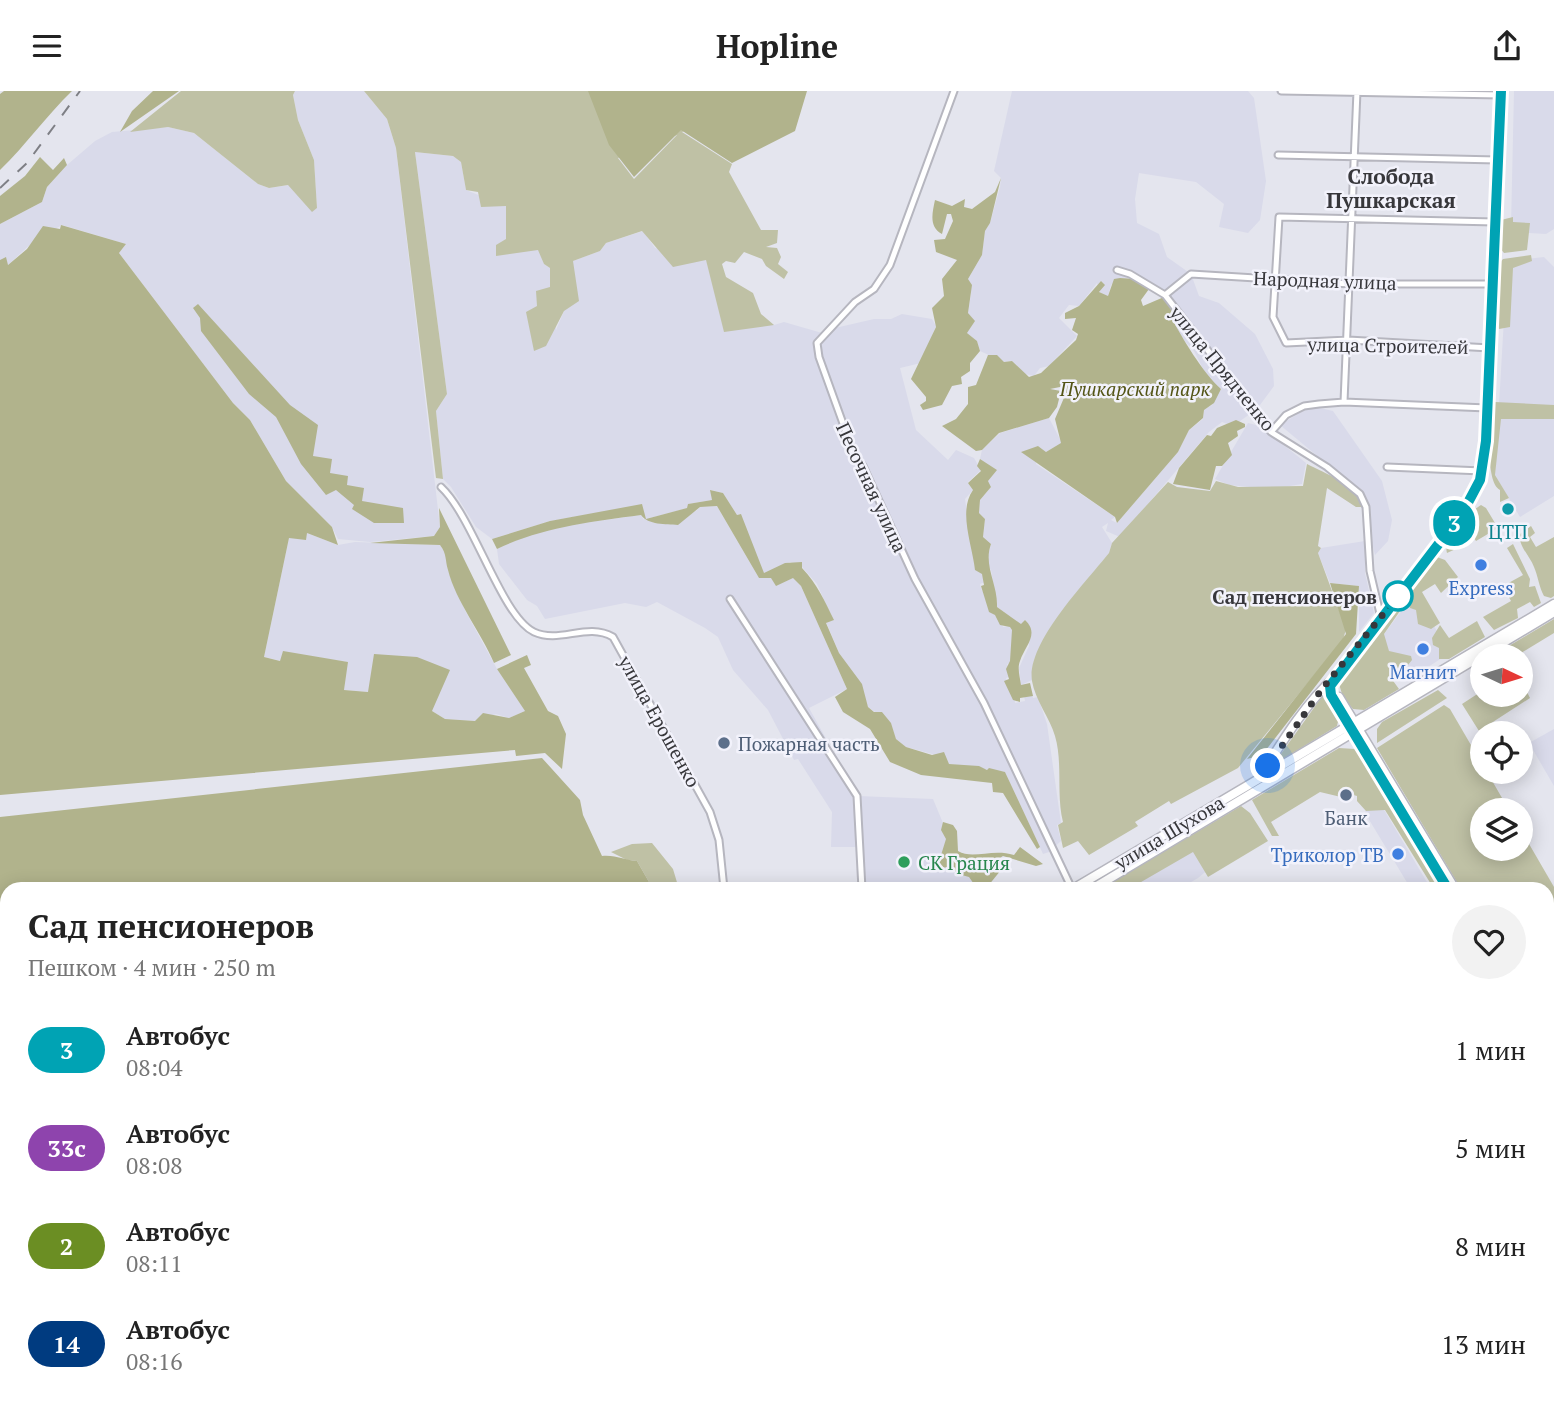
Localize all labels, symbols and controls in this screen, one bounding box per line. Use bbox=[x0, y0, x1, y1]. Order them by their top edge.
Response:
text: Hopline bbox=[716, 25, 838, 67]
icon: menu bbox=[28, 27, 66, 65]
icon: share bbox=[1488, 27, 1526, 65]
district label: Слобода Пушкарская bbox=[1326, 162, 1456, 214]
street label: Народная улица bbox=[1253, 265, 1397, 295]
street label: улица Прядченко bbox=[1164, 299, 1281, 436]
street label: улица Строителей bbox=[1306, 331, 1469, 359]
park label: Пушкарский парк bbox=[1059, 376, 1211, 401]
street label: Песочная улица bbox=[831, 418, 913, 556]
line badge: 3 bbox=[1431, 500, 1477, 546]
marker: ЦТП bbox=[1500, 501, 1516, 517]
text: 3 bbox=[1447, 507, 1461, 539]
place label: ЦТП bbox=[1488, 519, 1528, 544]
marker: Express bbox=[1473, 557, 1489, 573]
place label: Express bbox=[1449, 575, 1513, 600]
marker: Сад пенсионеров bbox=[1383, 581, 1413, 611]
place label: Сад пенсионеров bbox=[1212, 584, 1377, 609]
marker: Магнит bbox=[1415, 641, 1431, 657]
north arrow bbox=[1470, 644, 1533, 707]
map controls bbox=[1470, 644, 1533, 861]
street label: улица Ерошенко bbox=[613, 650, 707, 791]
place label: Магнит bbox=[1390, 659, 1456, 684]
button: locate bbox=[1470, 721, 1533, 784]
place label: Пожарная часть bbox=[738, 731, 880, 756]
marker: Пожарная часть bbox=[716, 735, 732, 751]
your location bbox=[1250, 748, 1285, 783]
marker: Банк bbox=[1338, 787, 1354, 803]
street label: улица Шухова bbox=[1109, 789, 1229, 875]
button: layers bbox=[1470, 798, 1533, 861]
place label: Банк bbox=[1325, 805, 1368, 830]
place label: Триколор ТВ bbox=[1271, 842, 1384, 867]
marker: Триколор ТВ bbox=[1390, 846, 1406, 862]
place label: СК Грация bbox=[918, 850, 1010, 875]
marker: СК Грация bbox=[896, 854, 912, 870]
text: Сад пенсионеров bbox=[28, 904, 314, 947]
button: heart bbox=[1452, 905, 1526, 979]
text: Пешком · 4 мин · 250 m bbox=[28, 952, 275, 983]
text: Автобус bbox=[126, 1018, 230, 1052]
text: 1 мин bbox=[1455, 1033, 1526, 1067]
text: 3 bbox=[60, 1034, 73, 1066]
text: 08:04 bbox=[126, 1052, 183, 1083]
text: Автобус bbox=[126, 1116, 230, 1150]
text: 5 мин bbox=[1455, 1131, 1526, 1165]
text: 33с bbox=[47, 1132, 86, 1164]
text: 08:08 bbox=[126, 1150, 183, 1181]
text: Автобус bbox=[126, 1214, 230, 1248]
text: 8 мин bbox=[1455, 1229, 1526, 1263]
text: 2 bbox=[60, 1230, 73, 1262]
text: 08:11 bbox=[126, 1248, 183, 1279]
text: Автобус bbox=[126, 1312, 230, 1346]
text: 13 мин bbox=[1441, 1327, 1526, 1361]
text: 14 bbox=[53, 1328, 80, 1360]
text: 08:16 bbox=[126, 1346, 183, 1377]

